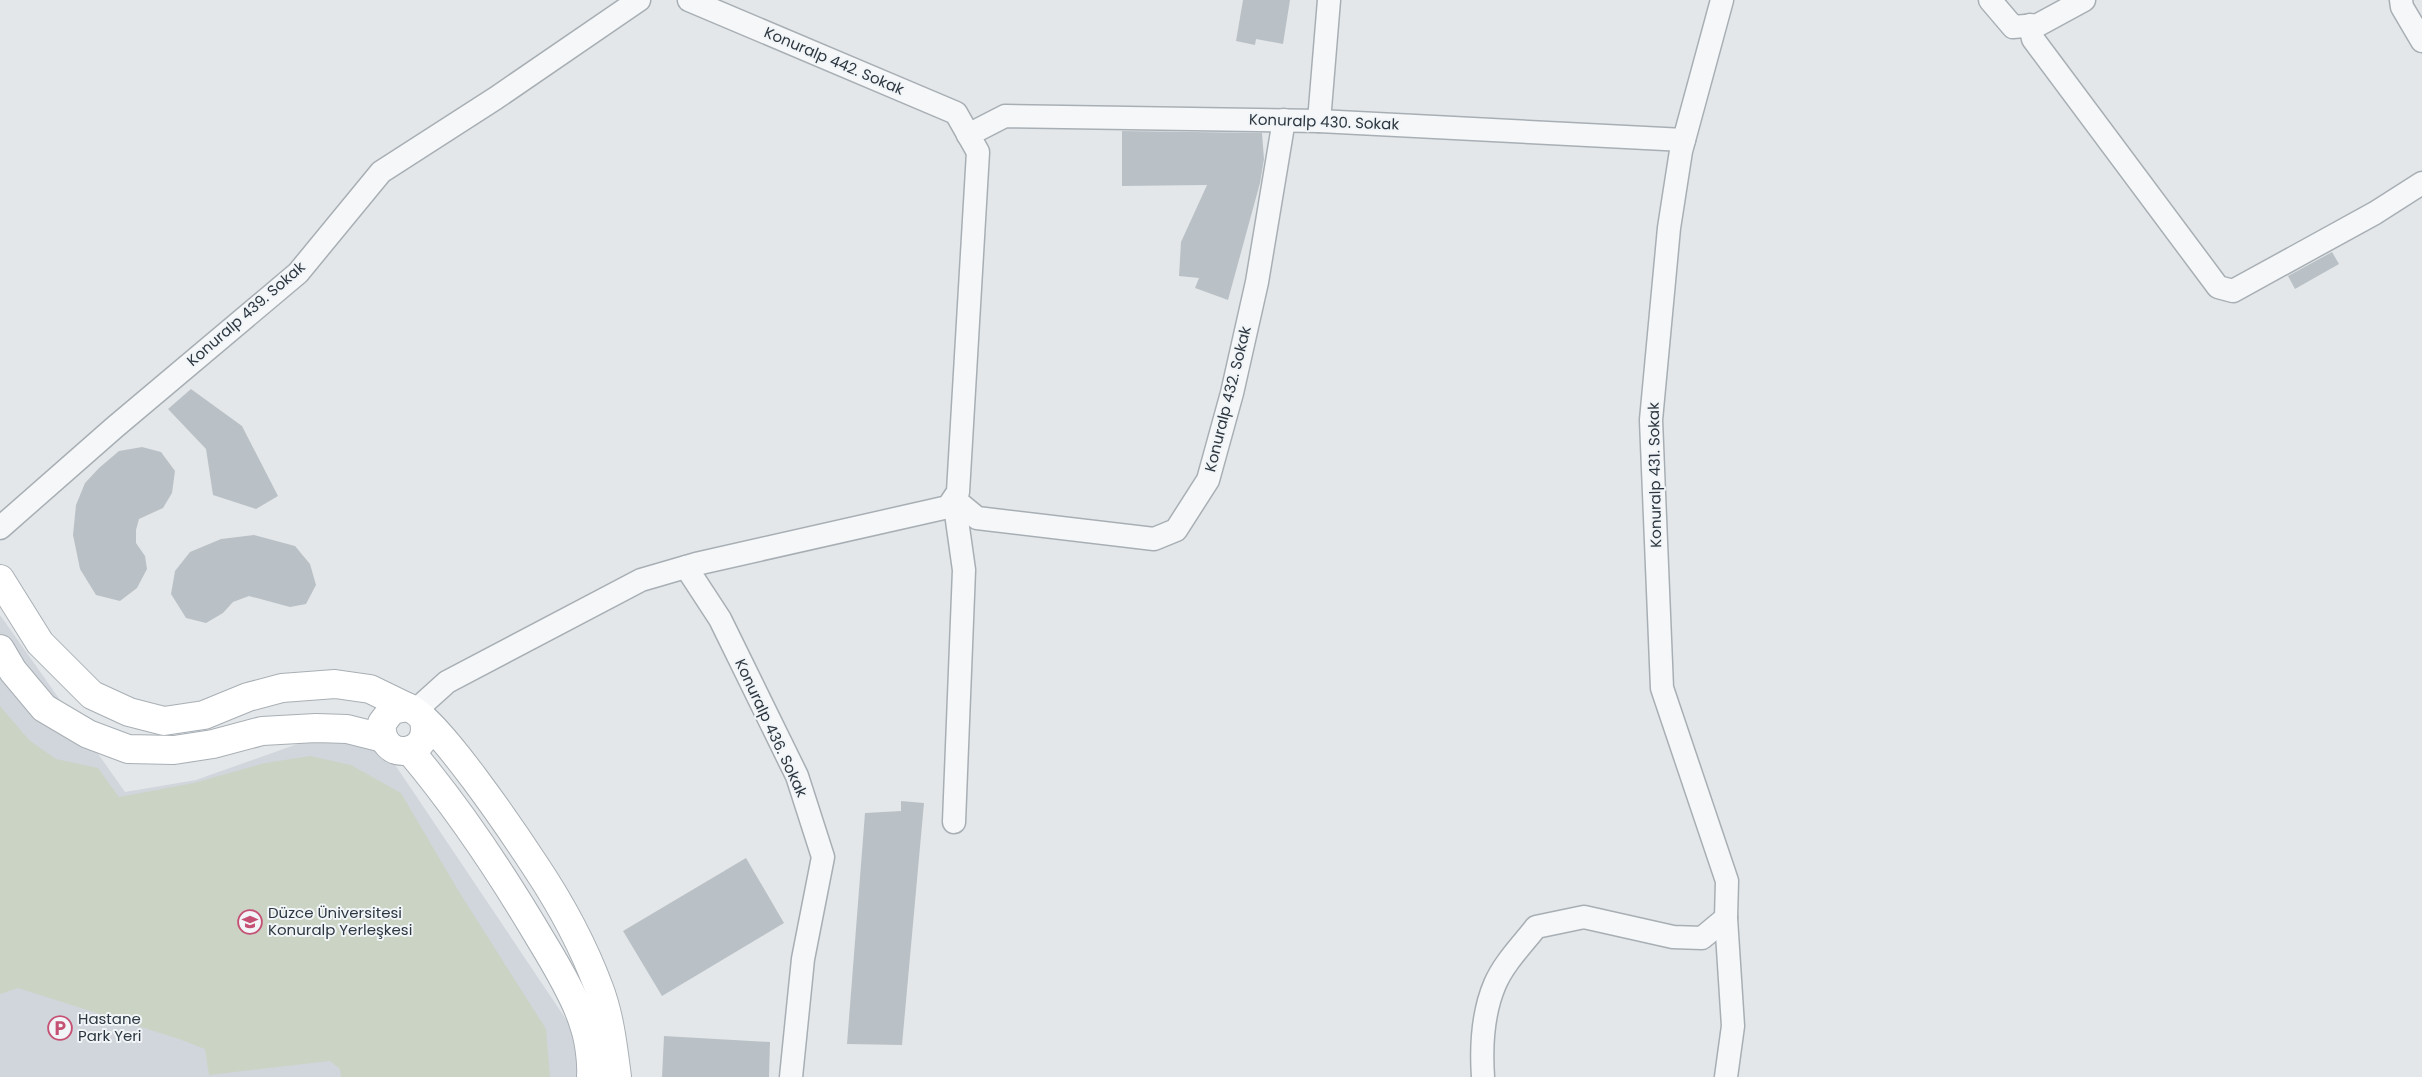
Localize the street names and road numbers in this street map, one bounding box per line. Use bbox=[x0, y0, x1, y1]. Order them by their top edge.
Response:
street label: Konuralp 442. Sokak bbox=[761, 22, 908, 100]
street label: Konuralp 430. Sokak bbox=[1249, 108, 1400, 135]
street label: Konuralp 439. Sokak bbox=[182, 256, 309, 371]
street label: Konuralp 432. Sokak bbox=[1199, 324, 1256, 474]
street label: Konuralp 431. Sokak bbox=[1643, 402, 1666, 548]
street label: Konuralp 436. Sokak bbox=[730, 655, 813, 801]

